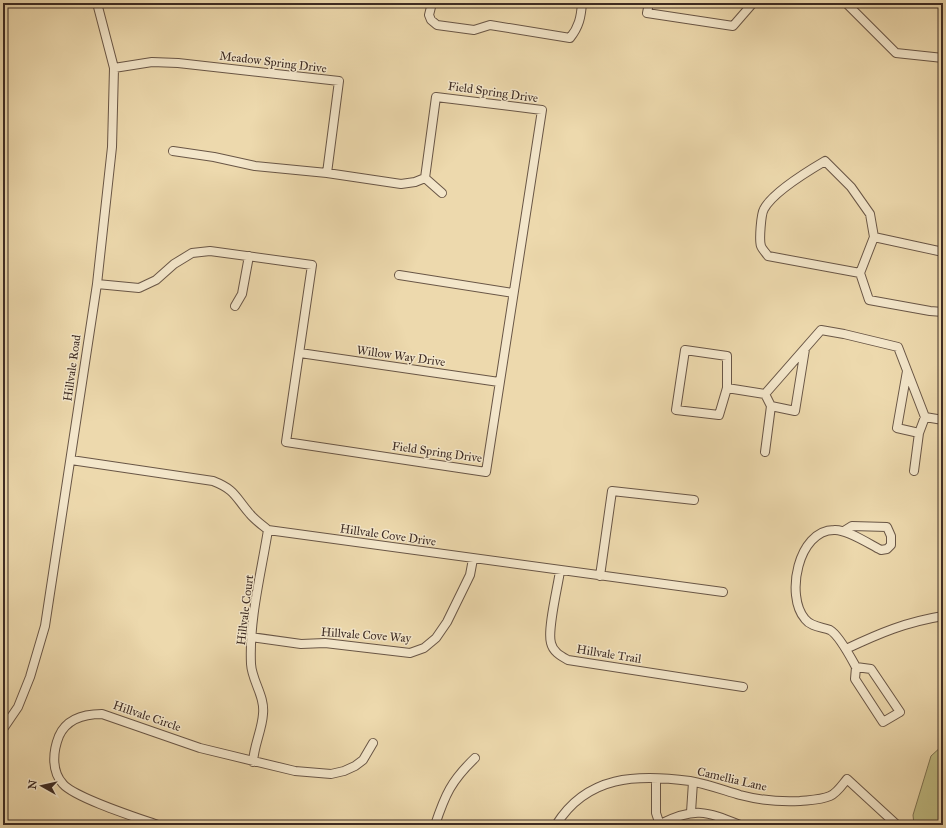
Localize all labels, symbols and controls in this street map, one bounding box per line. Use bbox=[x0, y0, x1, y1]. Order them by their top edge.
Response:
street label: Meadow Spring Drive bbox=[218, 48, 327, 77]
street label: Field Spring Drive bbox=[447, 79, 539, 106]
street label: Hillvale Road bbox=[60, 334, 84, 402]
street label: Willow Way Drive bbox=[356, 343, 446, 369]
street label: Field Spring Drive bbox=[391, 439, 483, 466]
street label: Hillvale Cove Drive bbox=[339, 521, 437, 549]
street label: Hillvale Court bbox=[234, 573, 256, 646]
street label: Hillvale Cove Way bbox=[320, 625, 412, 645]
street label: Hillvale Trail bbox=[575, 642, 643, 666]
street label: Hillvale Circle bbox=[111, 698, 183, 734]
street label: Camellia Lane bbox=[696, 764, 768, 794]
north arrow bbox=[22, 766, 62, 806]
text: N bbox=[26, 778, 40, 790]

